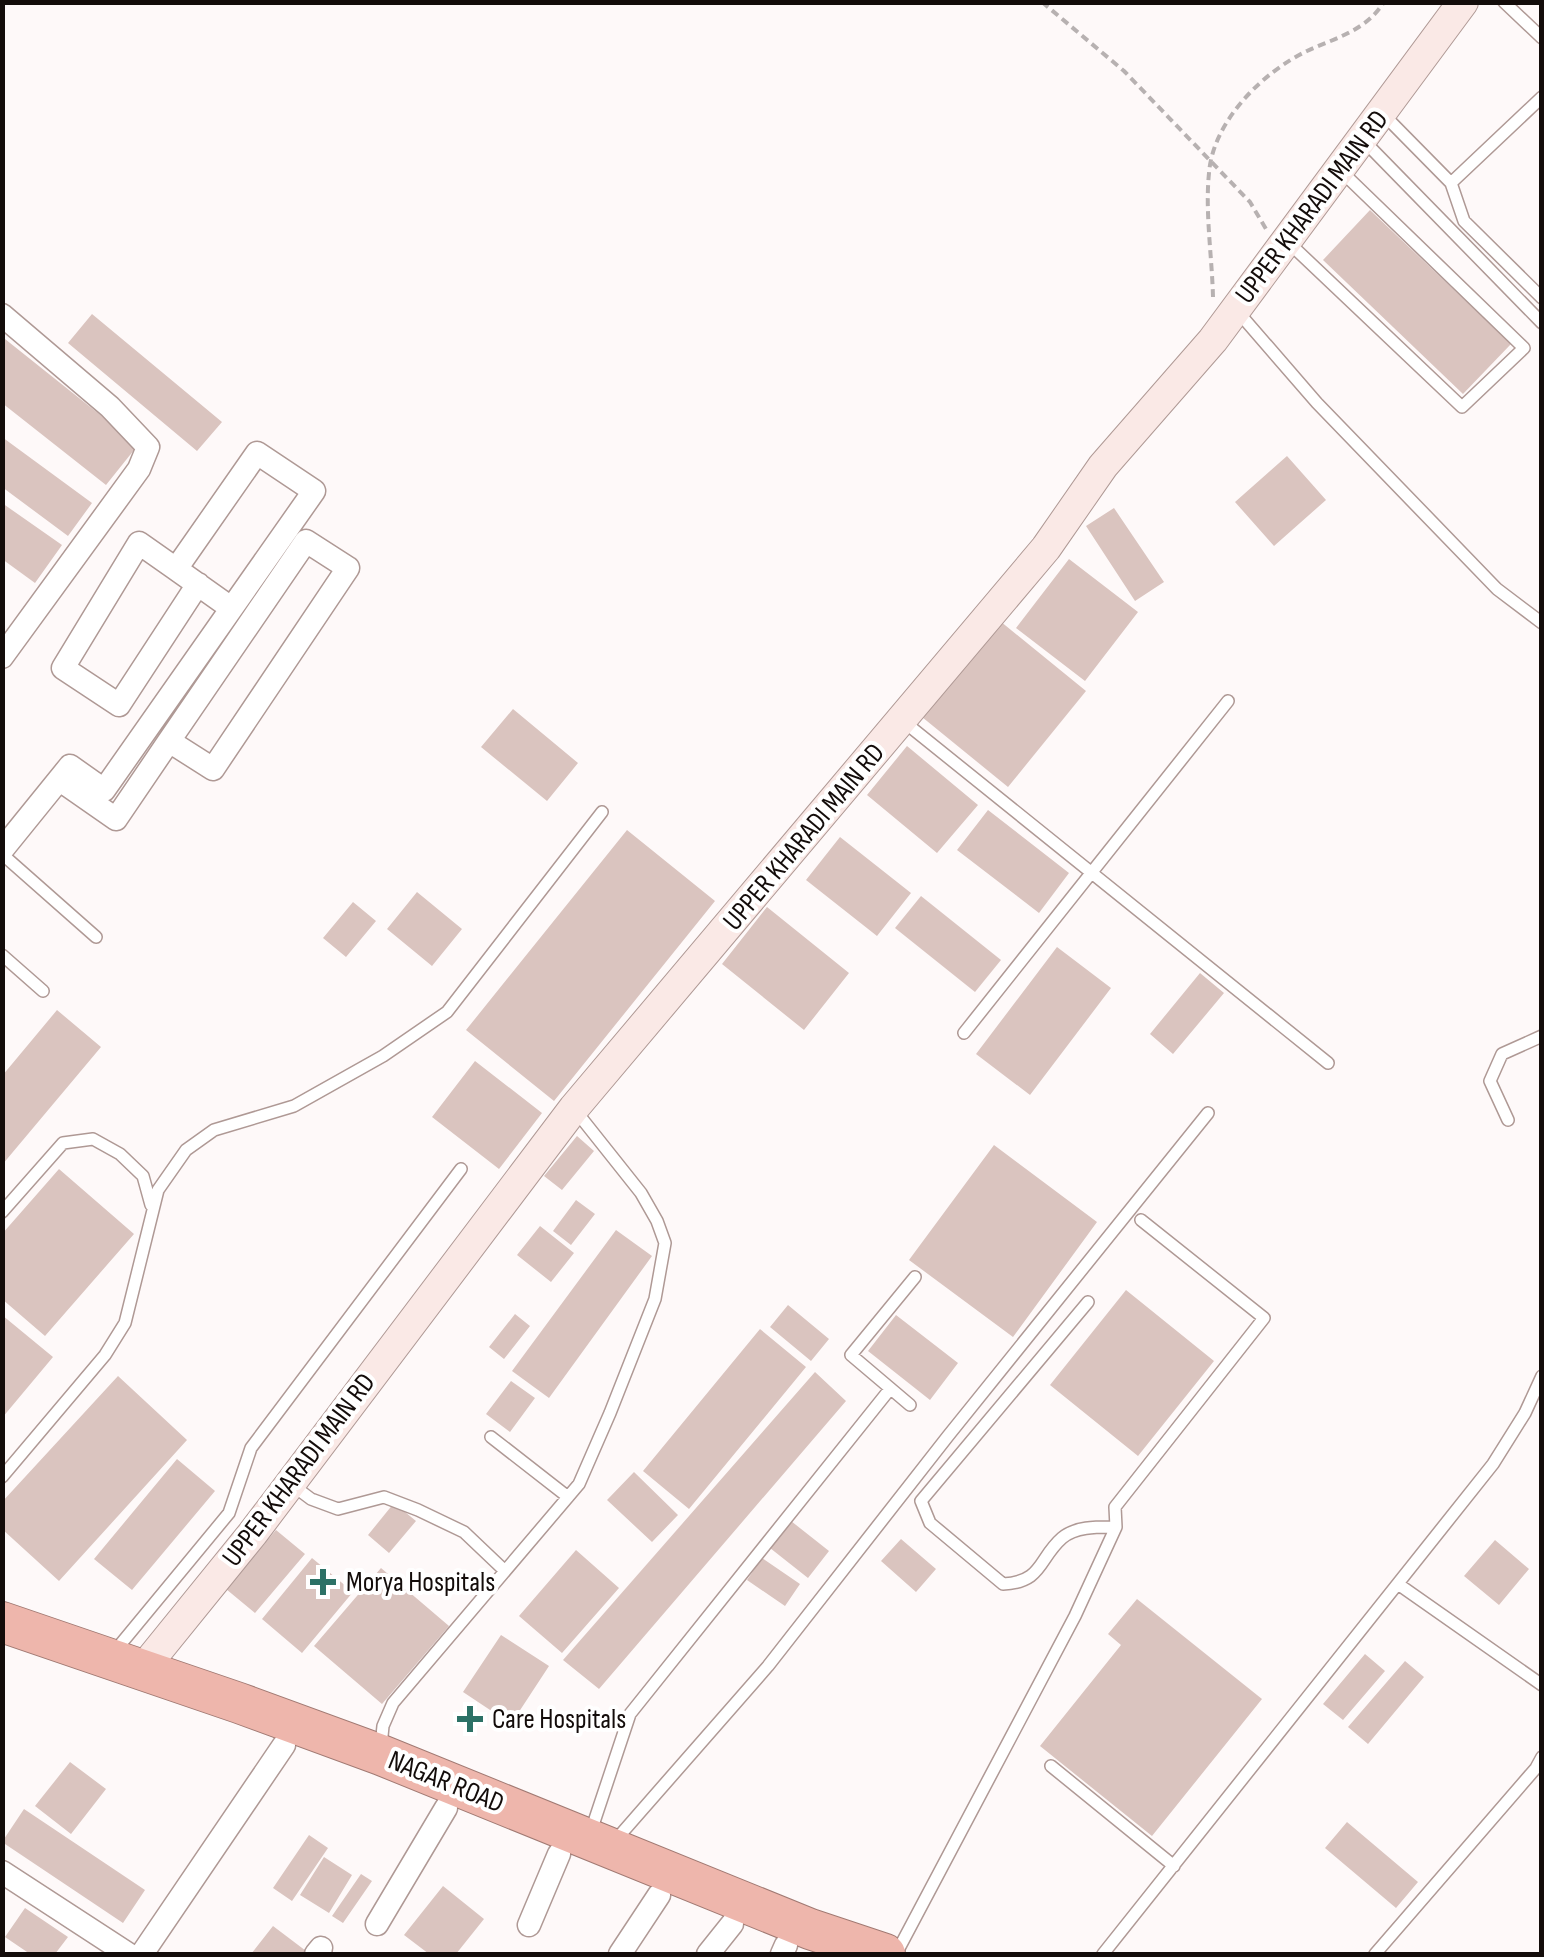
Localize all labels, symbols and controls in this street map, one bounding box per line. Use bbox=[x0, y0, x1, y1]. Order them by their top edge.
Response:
street label: UPPER KHARADI MAIN RD bbox=[1229, 104, 1395, 310]
street label: UPPER KHARADI MAIN RD bbox=[716, 737, 892, 937]
street label: UPPER KHARADI MAIN RD bbox=[216, 1367, 382, 1573]
place label: Morya Hospitals bbox=[346, 1566, 495, 1599]
marker: Morya Hospitals bbox=[310, 1569, 336, 1595]
place label: Care Hospitals bbox=[492, 1703, 626, 1736]
marker: Care Hospitals bbox=[457, 1706, 483, 1732]
street label: NAGAR ROAD bbox=[383, 1744, 509, 1820]

